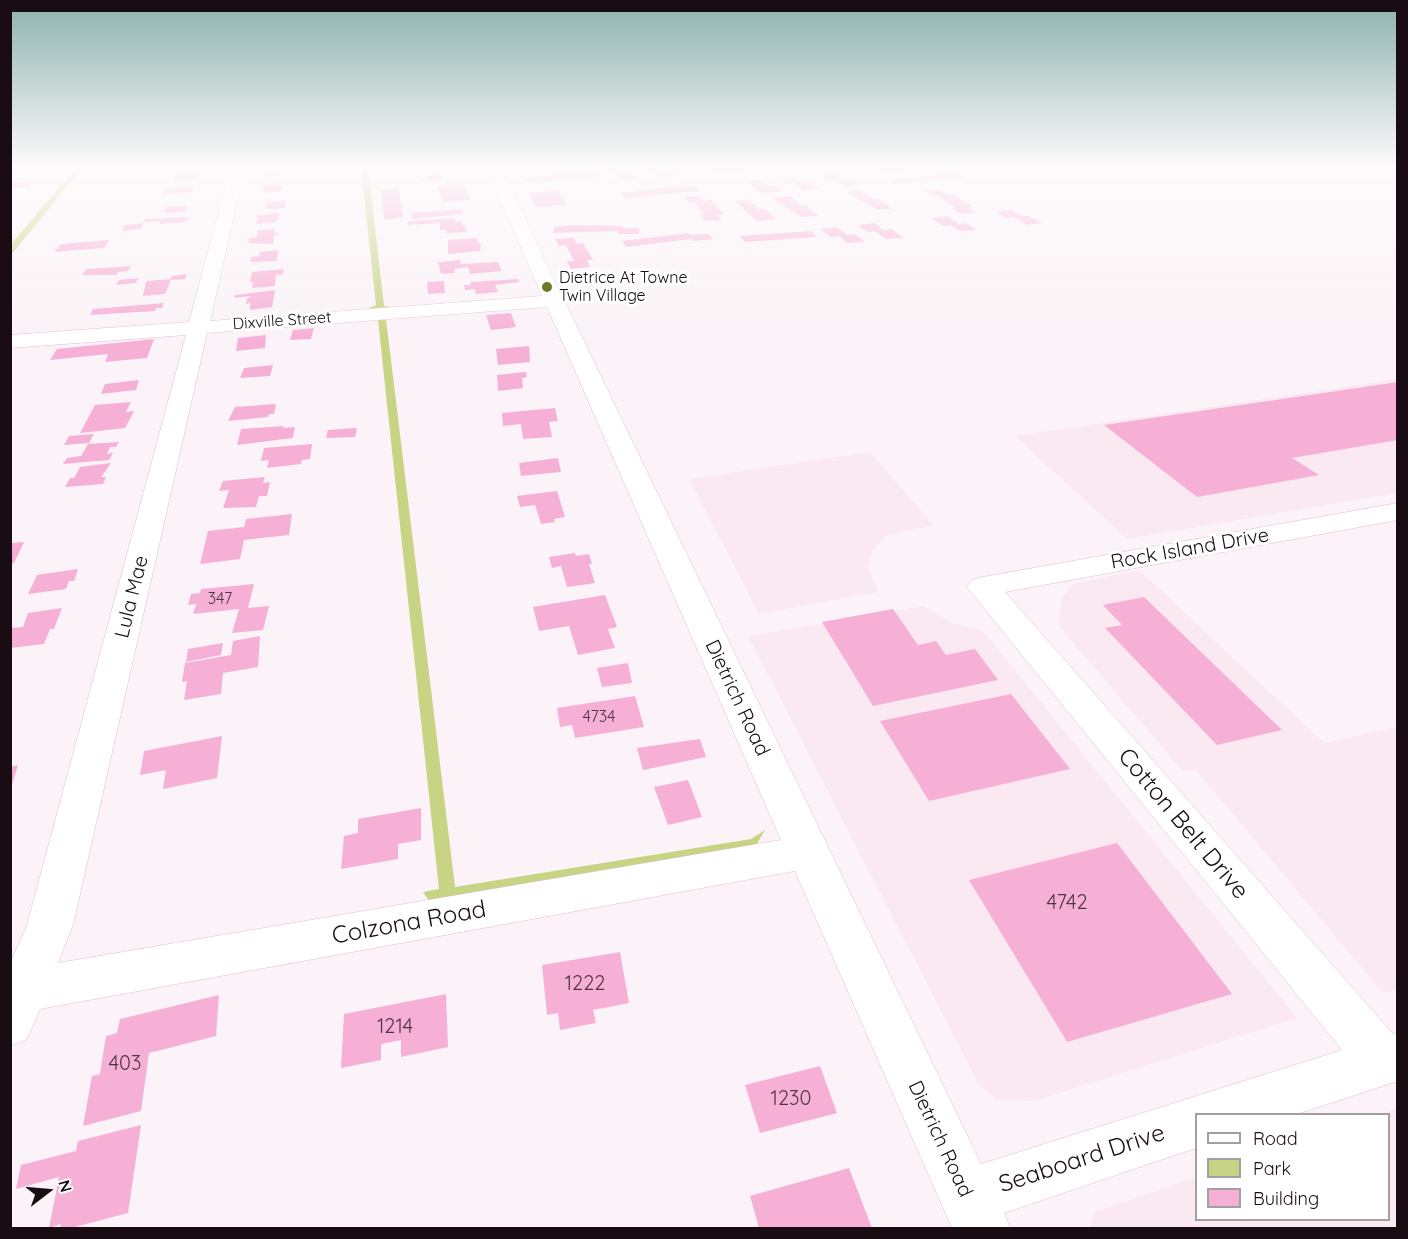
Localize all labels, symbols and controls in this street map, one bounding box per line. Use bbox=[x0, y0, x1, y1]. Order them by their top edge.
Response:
place label: Dietrice At Towne Twin Village bbox=[559, 268, 687, 306]
marker: Dietrice At Towne Twin Village bbox=[540, 280, 554, 294]
street label: Dixville Street bbox=[232, 308, 332, 334]
street label: Rock Island Drive bbox=[1109, 523, 1271, 575]
street label: Lula Mae bbox=[110, 553, 154, 641]
house number: 347 bbox=[208, 589, 232, 609]
street label: Dietrich Road bbox=[700, 636, 774, 760]
house number: 4734 bbox=[583, 707, 615, 727]
street label: Cotton Belt Drive bbox=[1111, 743, 1255, 905]
house number: 4742 bbox=[1046, 891, 1088, 915]
street label: Colzona Road bbox=[330, 895, 488, 951]
house number: 1222 bbox=[565, 972, 605, 996]
house number: 1214 bbox=[377, 1015, 413, 1039]
house number: 403 bbox=[109, 1052, 141, 1076]
street label: Dietrich Road bbox=[903, 1077, 977, 1201]
house number: 1230 bbox=[771, 1087, 811, 1111]
legend bbox=[1195, 1113, 1390, 1221]
street label: Seaboard Drive bbox=[995, 1119, 1169, 1199]
text: Road bbox=[1253, 1127, 1298, 1150]
text: Park bbox=[1253, 1157, 1291, 1180]
north arrow bbox=[18, 1161, 78, 1221]
text: N bbox=[54, 1178, 77, 1194]
text: Building bbox=[1253, 1187, 1319, 1210]

